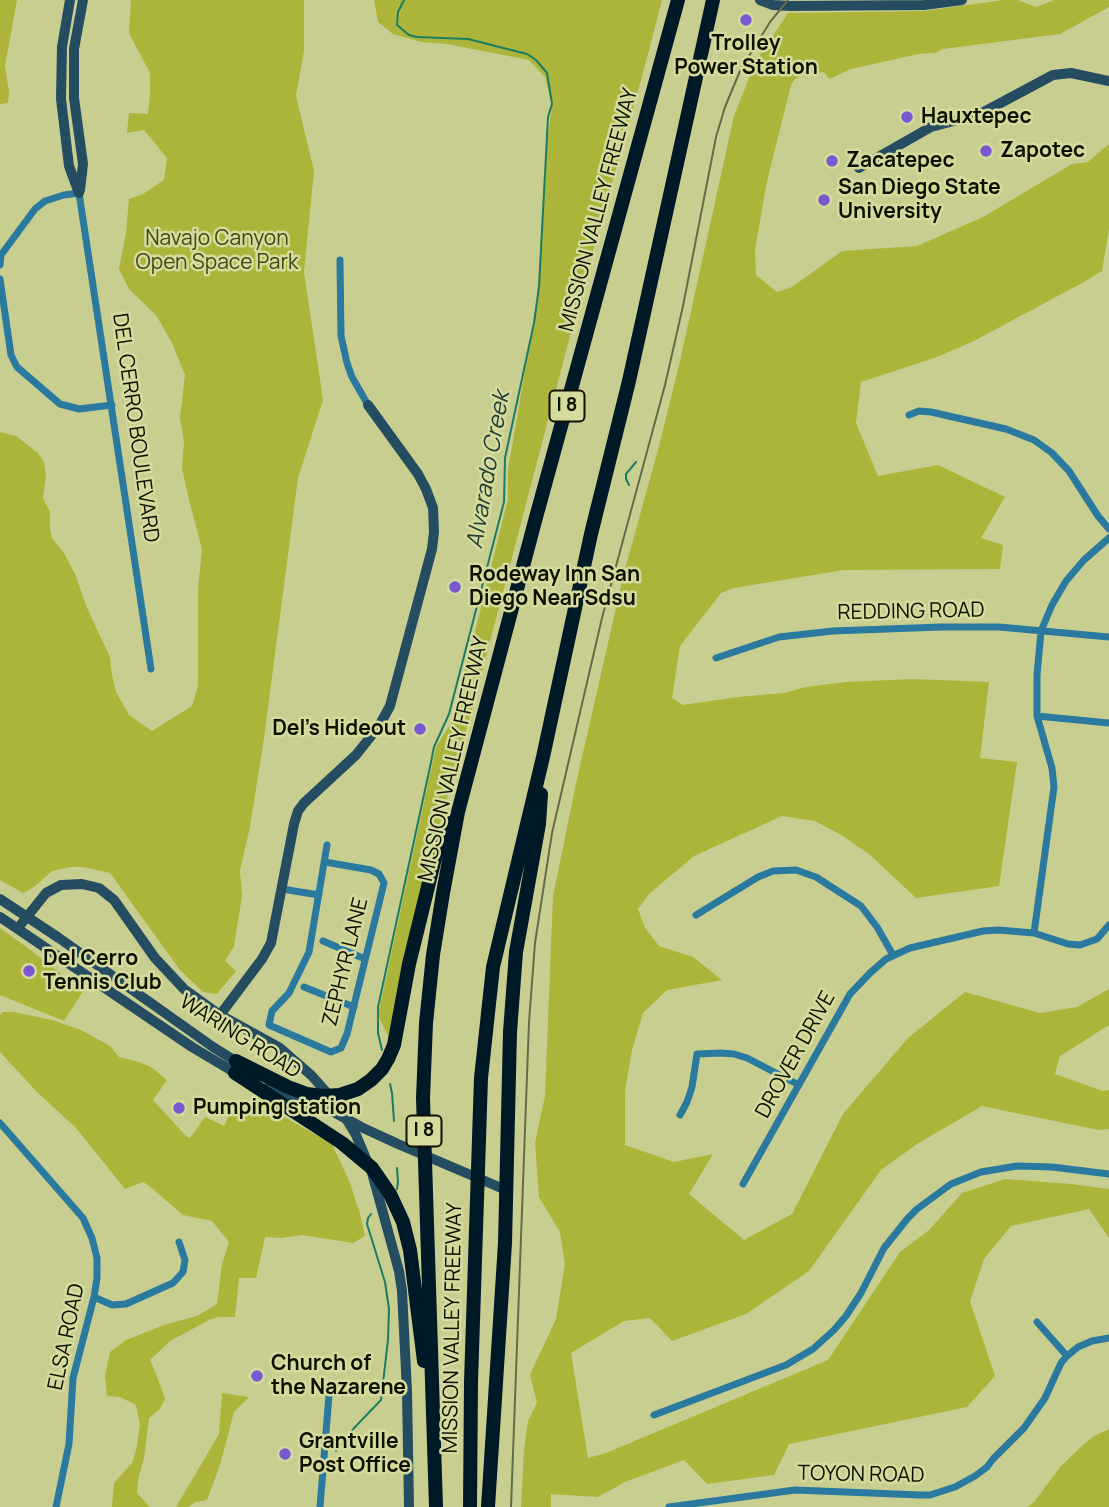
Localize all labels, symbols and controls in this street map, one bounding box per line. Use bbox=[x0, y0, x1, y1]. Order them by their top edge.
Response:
marker: Trolley Power Station bbox=[738, 12, 754, 28]
place label: Trolley Power Station bbox=[674, 31, 818, 81]
street label: MISSION VALLEY FREEWAY bbox=[554, 86, 644, 334]
place label: Hauxtepec bbox=[921, 104, 1032, 130]
marker: Hauxtepec bbox=[899, 109, 915, 125]
place label: Zapotec bbox=[1000, 138, 1085, 164]
marker: Zapotec bbox=[978, 143, 994, 159]
place label: Zacatepec bbox=[846, 148, 955, 174]
marker: Zacatepec bbox=[824, 153, 840, 169]
place label: San Diego State University bbox=[838, 175, 1001, 225]
marker: San Diego State University bbox=[816, 192, 832, 208]
park label: Navajo Canyon Open Space Park bbox=[136, 226, 298, 276]
street label: DEL CERRO BOULEVARD bbox=[106, 312, 164, 544]
water label: Alvarado Creek bbox=[462, 389, 516, 551]
road number: I 8 bbox=[550, 390, 584, 422]
place label: Rodeway Inn San Diego Near Sdsu bbox=[469, 562, 640, 612]
marker: Rodeway Inn San Diego Near Sdsu bbox=[447, 579, 463, 595]
street label: REDDING ROAD bbox=[837, 598, 985, 626]
street label: MISSION VALLEY FREEWAY bbox=[414, 634, 494, 884]
place label: Del’s Hideout bbox=[272, 716, 406, 742]
marker: Del’s Hideout bbox=[412, 721, 428, 737]
street label: ZEPHYR LANE bbox=[318, 895, 374, 1029]
place label: Del Cerro Tennis Club bbox=[43, 946, 162, 996]
marker: Del Cerro Tennis Club bbox=[21, 963, 37, 979]
street label: DROVER DRIVE bbox=[751, 987, 841, 1123]
street label: WARING ROAD bbox=[175, 990, 305, 1084]
place label: Pumping station bbox=[193, 1095, 361, 1121]
marker: Pumping station bbox=[171, 1100, 187, 1116]
road number: I 8 bbox=[406, 1116, 442, 1147]
street label: MISSION VALLEY FREEWAY bbox=[438, 1202, 468, 1454]
street label: ELSA ROAD bbox=[43, 1281, 91, 1393]
place label: Church of the Nazarene bbox=[271, 1351, 406, 1401]
marker: Church of the Nazarene bbox=[249, 1368, 265, 1384]
place label: Grantville Post Office bbox=[299, 1429, 411, 1479]
marker: Grantville Post Office bbox=[277, 1446, 293, 1462]
street label: TOYON ROAD bbox=[797, 1461, 925, 1489]

